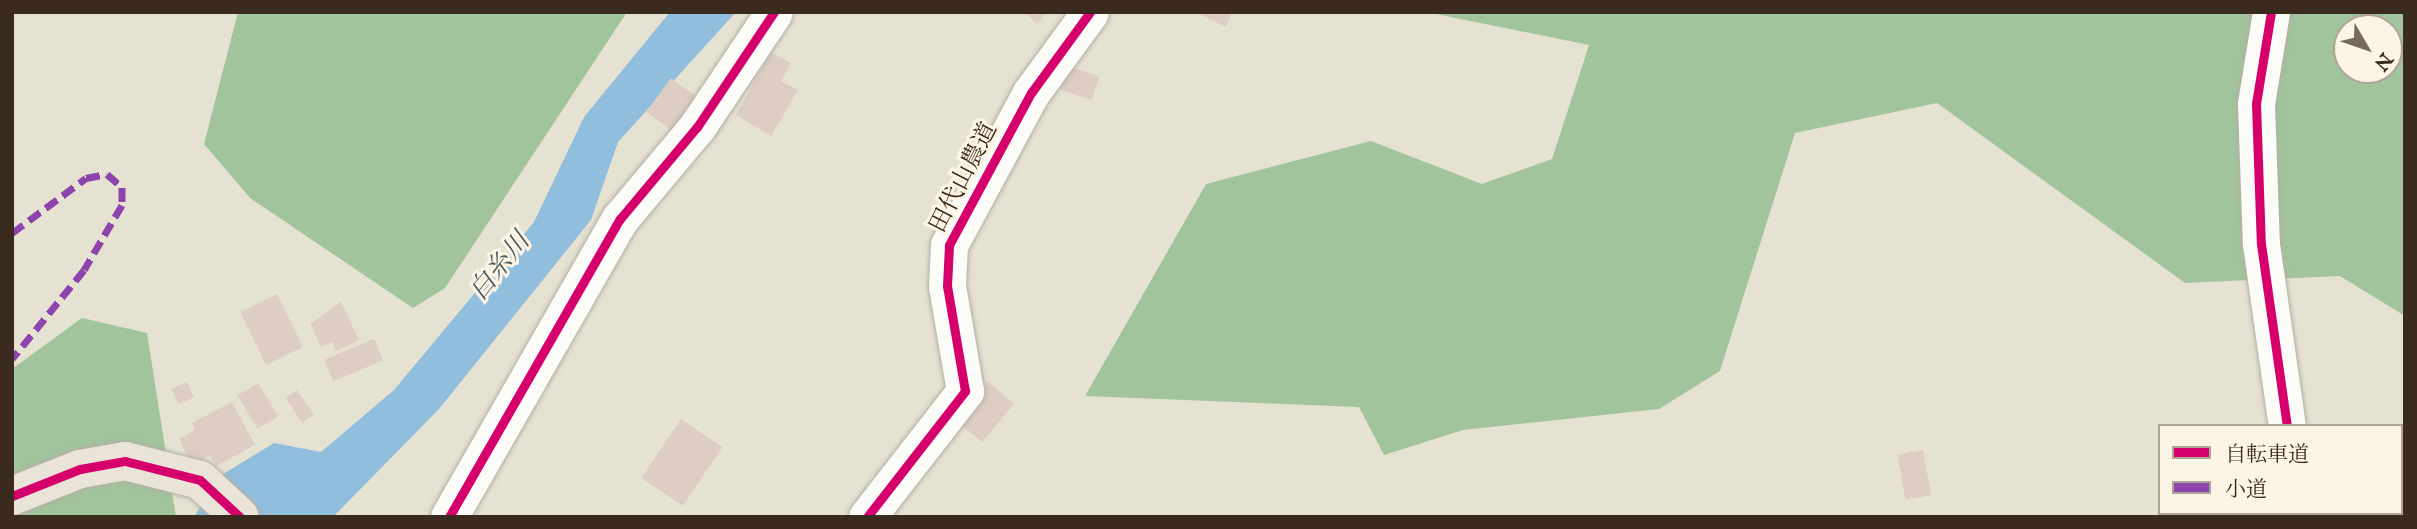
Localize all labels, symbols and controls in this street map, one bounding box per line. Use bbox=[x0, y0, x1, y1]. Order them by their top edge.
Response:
north arrow bbox=[2333, 14, 2403, 84]
text: N bbox=[2368, 47, 2397, 75]
street label: 田代山農道 bbox=[924, 118, 1004, 238]
water label: 白糸川 bbox=[463, 227, 537, 307]
legend bbox=[2158, 424, 2403, 515]
text: 自転車道 bbox=[2225, 442, 2309, 469]
text: 小道 bbox=[2225, 477, 2267, 504]

